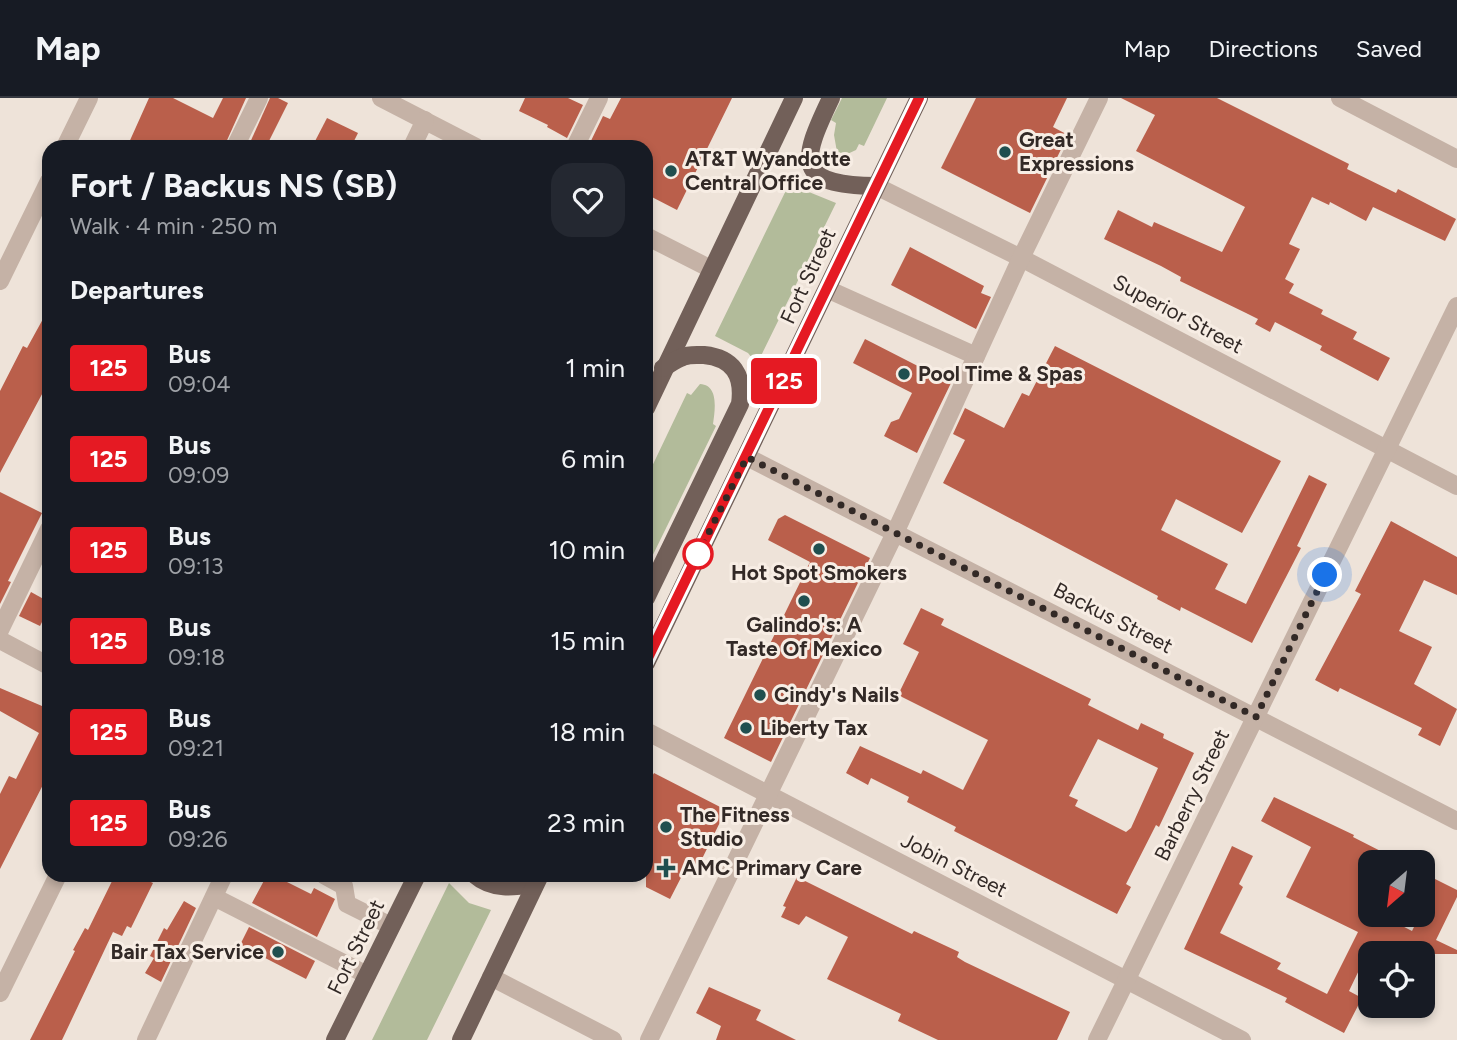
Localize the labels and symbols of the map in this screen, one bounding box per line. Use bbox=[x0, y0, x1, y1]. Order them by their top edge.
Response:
place label: Great Expressions bbox=[1019, 127, 1134, 176]
marker: Great Expressions bbox=[997, 144, 1013, 160]
place label: AT&T Wyandotte Central Office bbox=[685, 146, 851, 195]
marker: AT&T Wyandotte Central Office bbox=[663, 163, 679, 179]
street label: Fort Street bbox=[775, 224, 841, 328]
street label: Superior Street bbox=[1109, 269, 1248, 358]
line badge: 125 bbox=[744, 358, 824, 404]
place label: Pool Time & Spas bbox=[918, 361, 1083, 386]
marker: Pool Time & Spas bbox=[896, 366, 912, 382]
unlabelled marker bbox=[683, 539, 713, 569]
marker: Hot Spot Smokers bbox=[811, 541, 827, 557]
your location bbox=[1307, 557, 1342, 592]
place label: Hot Spot Smokers bbox=[731, 560, 907, 585]
street label: Backus Street bbox=[1049, 577, 1177, 658]
marker: Galindo's: A Taste Of Mexico bbox=[796, 593, 812, 609]
place label: Galindo's: A Taste Of Mexico bbox=[726, 612, 882, 661]
place label: Cindy's Nails bbox=[774, 682, 899, 707]
marker: Cindy's Nails bbox=[752, 687, 768, 703]
place label: Liberty Tax bbox=[760, 715, 868, 740]
marker: Liberty Tax bbox=[738, 720, 754, 736]
street label: Barberry Street bbox=[1149, 725, 1234, 865]
place label: The Fitness Studio bbox=[680, 802, 790, 851]
marker: The Fitness Studio bbox=[658, 819, 674, 835]
street label: Jobin Street bbox=[897, 827, 1012, 902]
north arrow bbox=[1358, 850, 1435, 928]
place label: AMC Primary Care bbox=[682, 855, 862, 880]
marker: AMC Primary Care bbox=[656, 858, 676, 878]
street label: Fort Street bbox=[322, 895, 389, 998]
place label: Bair Tax Service bbox=[111, 939, 264, 964]
marker: Bair Tax Service bbox=[270, 944, 286, 960]

